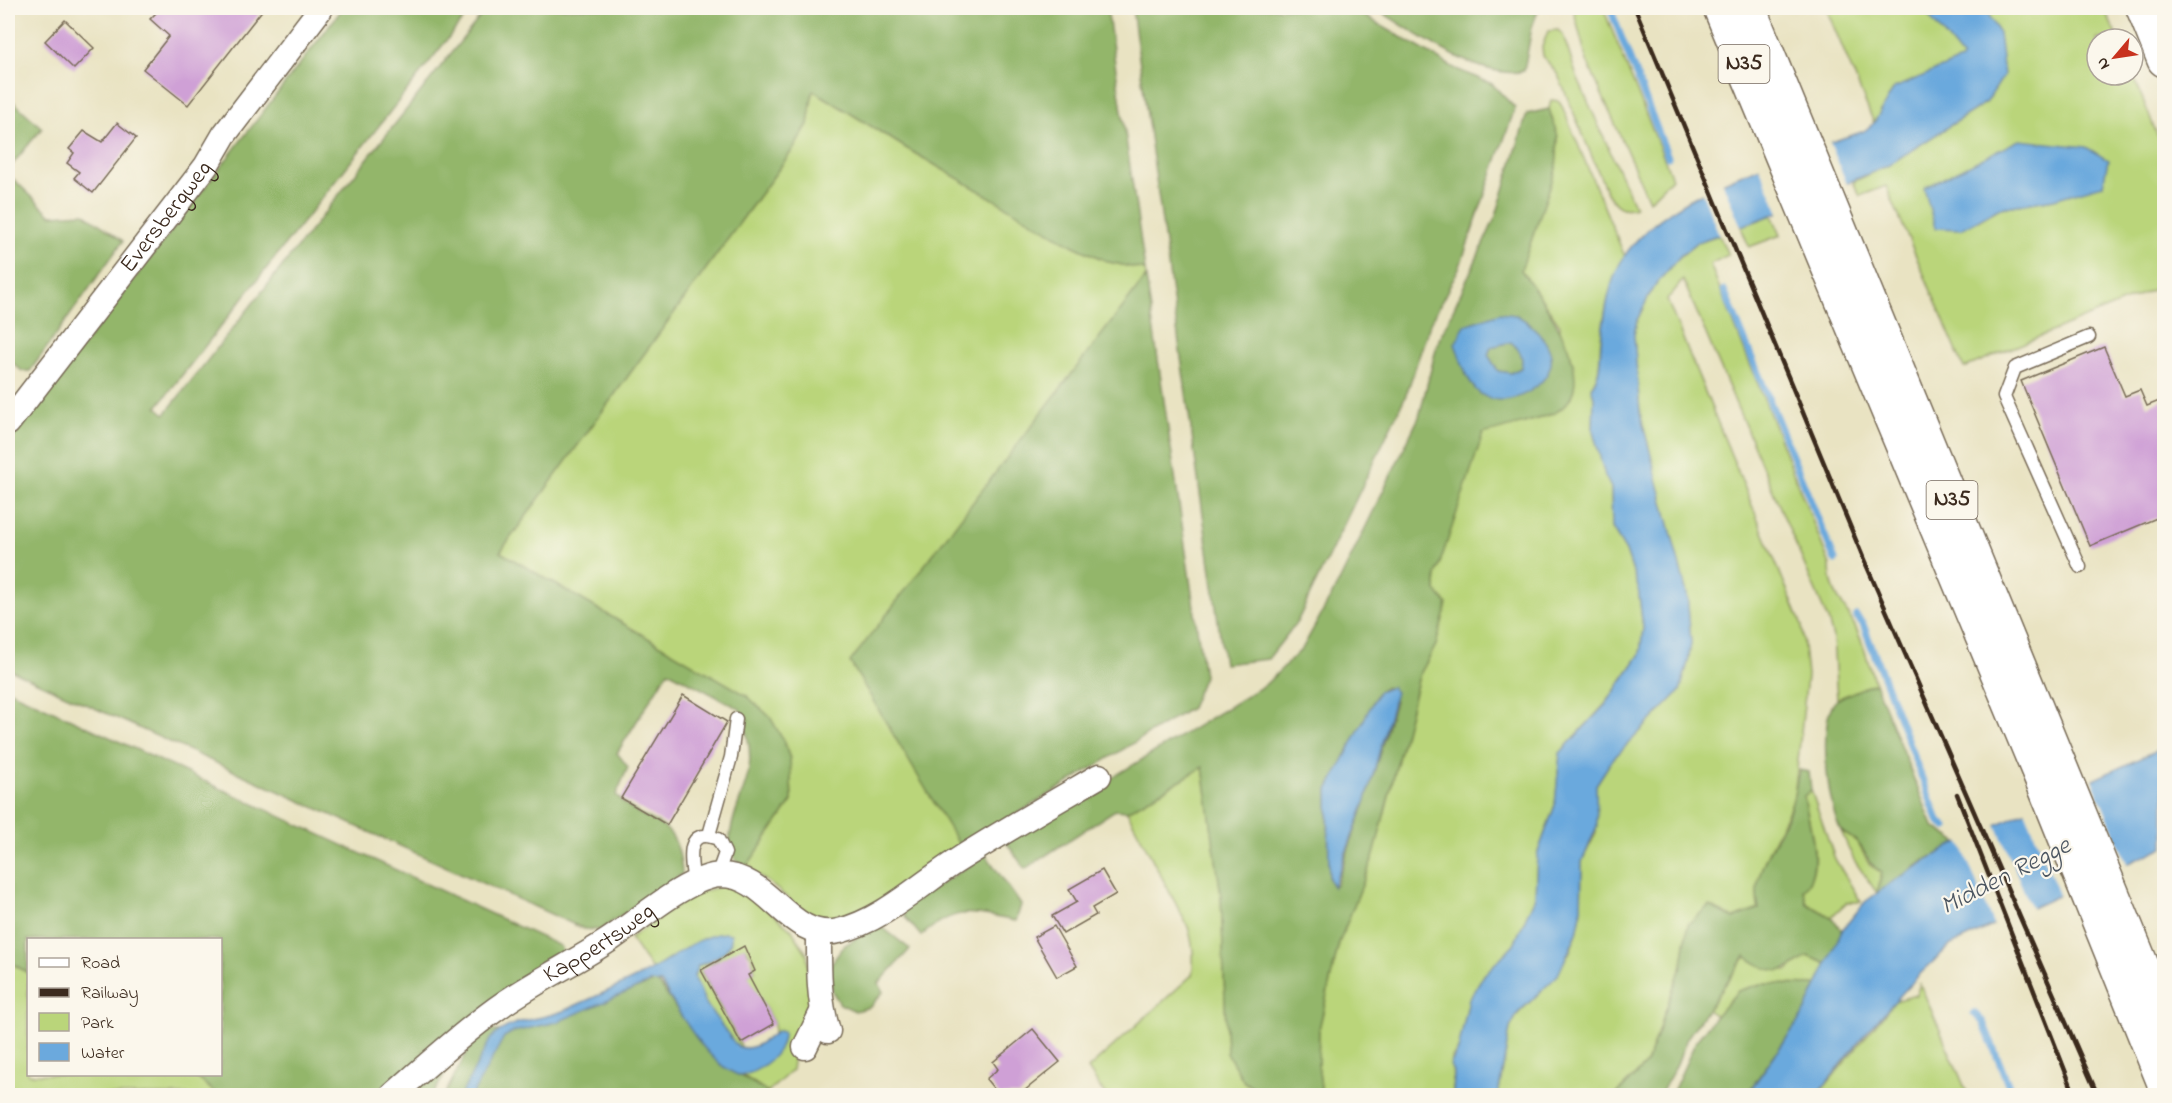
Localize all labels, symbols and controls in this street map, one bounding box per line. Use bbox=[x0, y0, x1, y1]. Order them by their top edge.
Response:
north arrow bbox=[2085, 27, 2145, 87]
road number: N35 bbox=[1718, 45, 1770, 83]
text: N bbox=[2090, 53, 2117, 74]
street label: Eversbergweg bbox=[112, 153, 221, 281]
road number: N35 bbox=[1926, 481, 1978, 519]
water label: Midden Regge bbox=[1934, 827, 2079, 926]
street label: Kappertsweg bbox=[537, 895, 662, 993]
legend bbox=[27, 938, 222, 1076]
text: Road bbox=[81, 951, 120, 977]
text: Railway bbox=[81, 981, 138, 1007]
text: Park bbox=[81, 1011, 114, 1037]
text: Water bbox=[81, 1041, 125, 1067]

